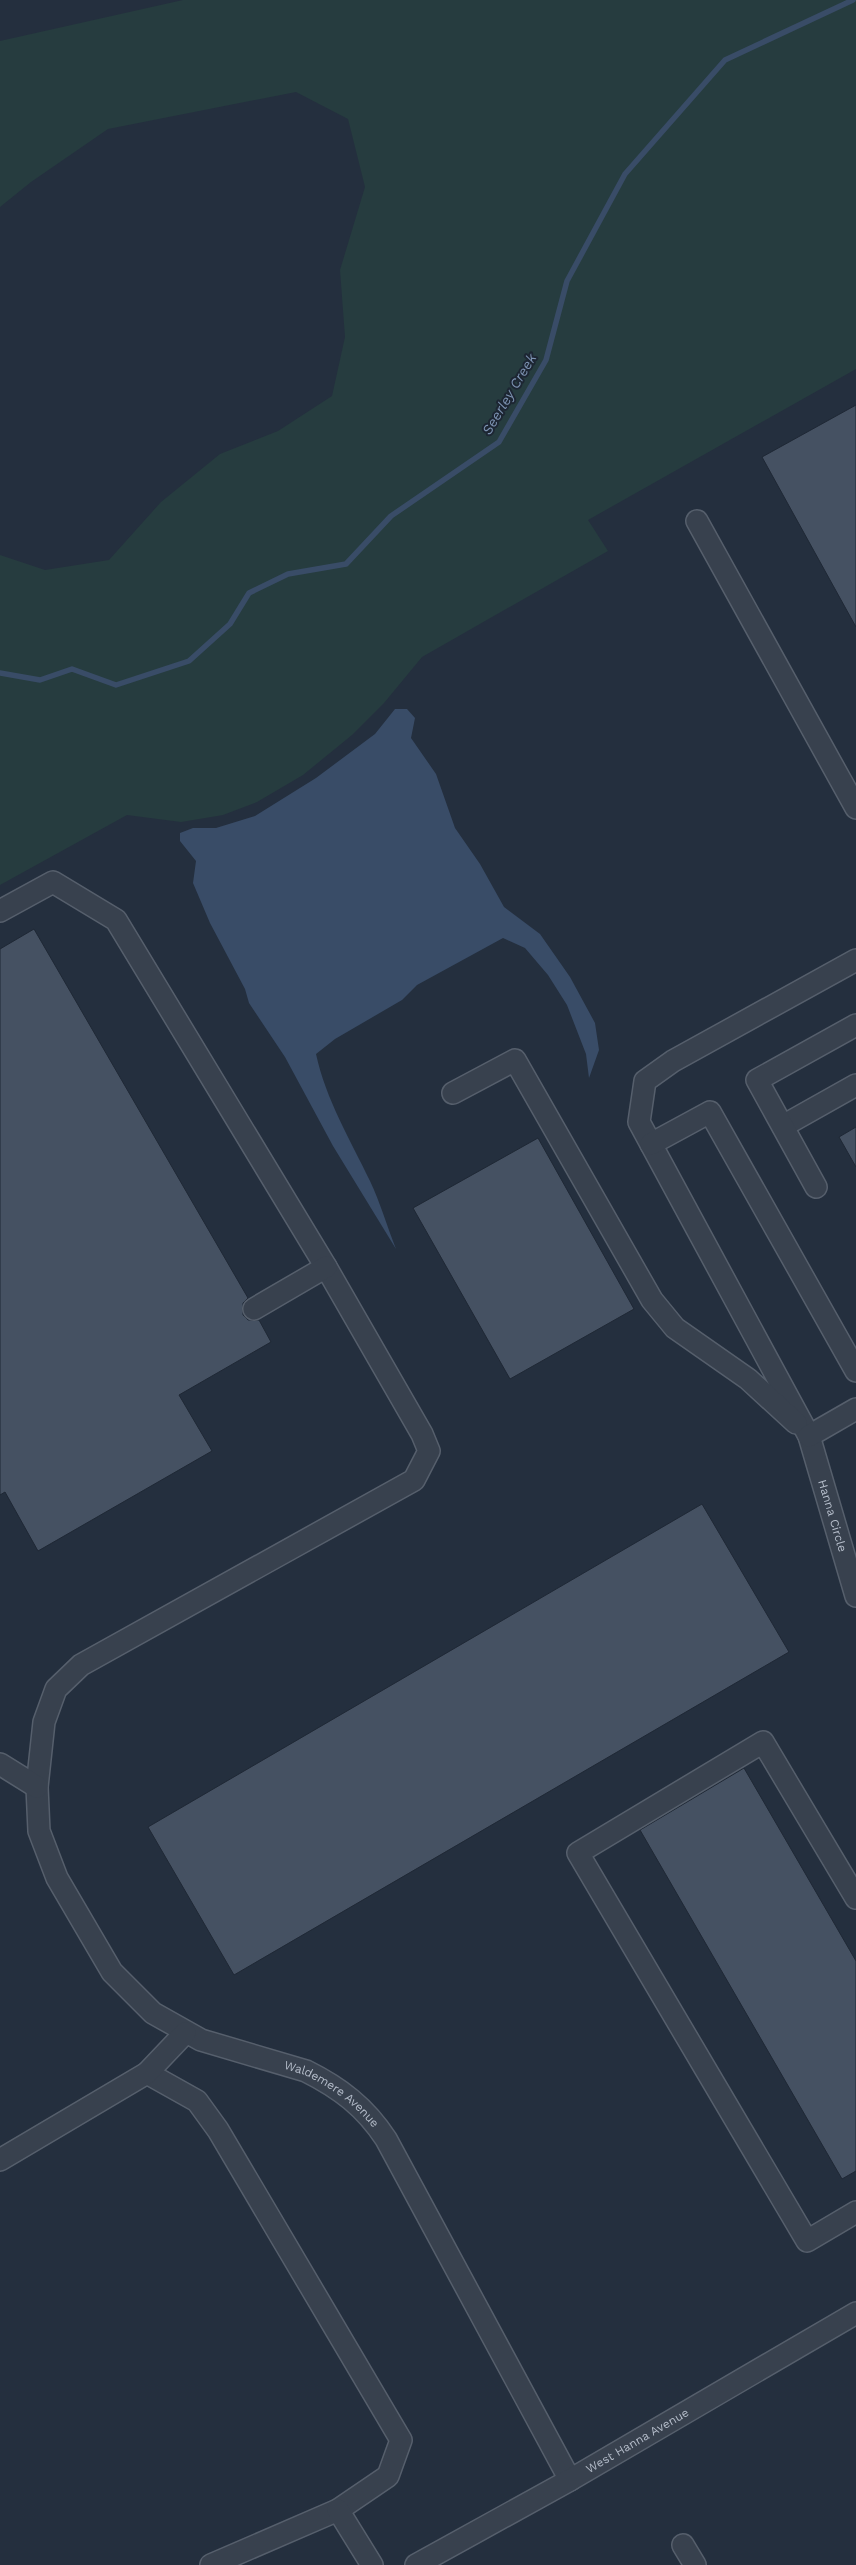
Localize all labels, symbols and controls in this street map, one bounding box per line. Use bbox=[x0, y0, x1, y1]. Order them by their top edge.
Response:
water label: Seerley Creek bbox=[479, 350, 540, 437]
street label: Hanna Circle bbox=[815, 1478, 850, 1554]
street label: Waldemere Avenue bbox=[283, 2058, 382, 2130]
street label: West Hanna Avenue bbox=[584, 2405, 691, 2476]

